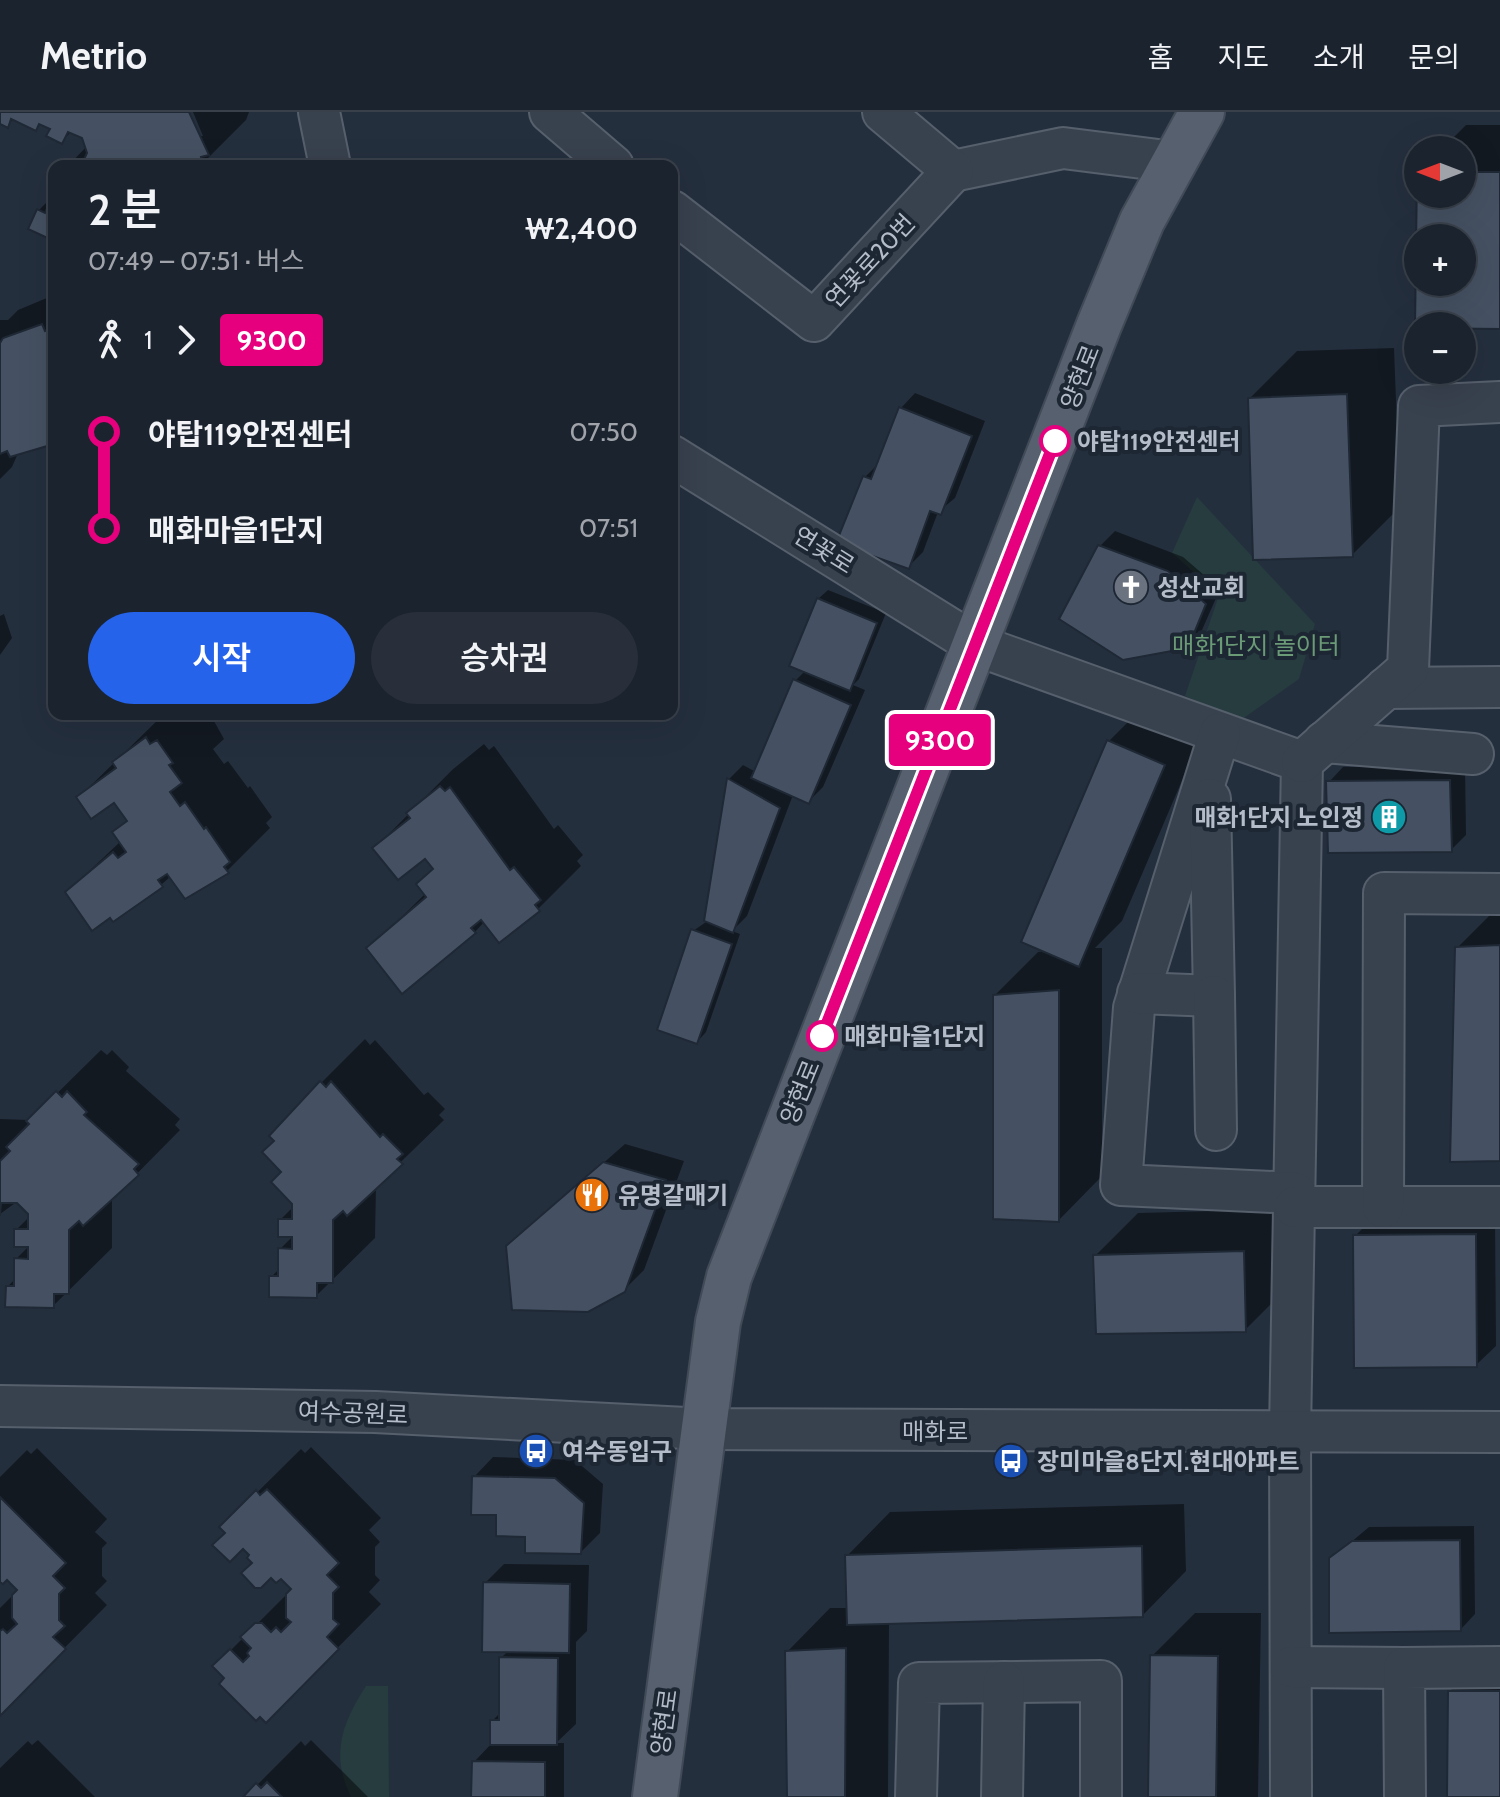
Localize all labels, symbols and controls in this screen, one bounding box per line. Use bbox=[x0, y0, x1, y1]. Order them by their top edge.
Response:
text: Metrio bbox=[40, 32, 147, 79]
text: 홈 bbox=[1148, 40, 1173, 74]
text: 지도 bbox=[1217, 40, 1269, 74]
text: 소개 bbox=[1313, 40, 1364, 74]
text: 문의 bbox=[1408, 40, 1460, 74]
north arrow bbox=[1404, 136, 1476, 208]
map controls bbox=[1404, 136, 1476, 384]
text: 2 분 bbox=[88, 183, 162, 236]
street label: 연꽃로20번 bbox=[819, 208, 921, 314]
text: ₩2,400 bbox=[525, 210, 638, 247]
button: + bbox=[1404, 224, 1476, 296]
text: 07:49 – 07:51 · 버스 bbox=[88, 245, 305, 277]
button: − bbox=[1404, 312, 1476, 384]
icon: walk bbox=[88, 318, 132, 362]
icon: forward bbox=[164, 318, 208, 362]
text: 9300 bbox=[236, 323, 307, 357]
text: 1 bbox=[144, 324, 152, 356]
street label: 양현로 bbox=[1055, 341, 1105, 413]
text: 야탑119안전센터 bbox=[148, 416, 353, 453]
text: 07:50 bbox=[569, 416, 638, 448]
marker: 야탑119안전센터 bbox=[1040, 426, 1070, 456]
place label: 야탑119안전센터 bbox=[1077, 427, 1241, 456]
text: 매화마을1단지 bbox=[148, 512, 325, 549]
text: 07:51 bbox=[579, 512, 638, 544]
street label: 연꽃로 bbox=[788, 520, 860, 580]
church icon: 성산교회 bbox=[1112, 568, 1150, 606]
place label: 성산교회 bbox=[1157, 573, 1245, 602]
button: 시작 bbox=[88, 612, 355, 704]
button: 승차권 bbox=[371, 612, 638, 704]
park label: 매화1단지 놀이터 bbox=[1172, 631, 1340, 660]
line badge: 9300 bbox=[884, 714, 996, 766]
text: 9300 bbox=[905, 723, 975, 757]
building icon: 매화1단지 노인정 bbox=[1370, 798, 1408, 836]
place label: 매화1단지 노인정 bbox=[1194, 803, 1363, 832]
marker: 매화마을1단지 bbox=[807, 1021, 837, 1051]
place label: 매화마을1단지 bbox=[844, 1022, 985, 1051]
street label: 양현로 bbox=[774, 1056, 826, 1128]
restaurant icon: 유명갈매기 bbox=[573, 1176, 611, 1214]
place label: 유명갈매기 bbox=[618, 1181, 728, 1210]
street label: 여수공원로 bbox=[297, 1397, 409, 1429]
street label: 매화로 bbox=[902, 1417, 968, 1446]
bus stop icon: 여수동입구 bbox=[517, 1432, 555, 1470]
place label: 여수동입구 bbox=[562, 1437, 672, 1466]
bus stop icon: 장미마을8단지.현대아파트 bbox=[992, 1442, 1030, 1480]
place label: 장미마을8단지.현대아파트 bbox=[1037, 1447, 1300, 1476]
street label: 양현로 bbox=[645, 1687, 683, 1757]

